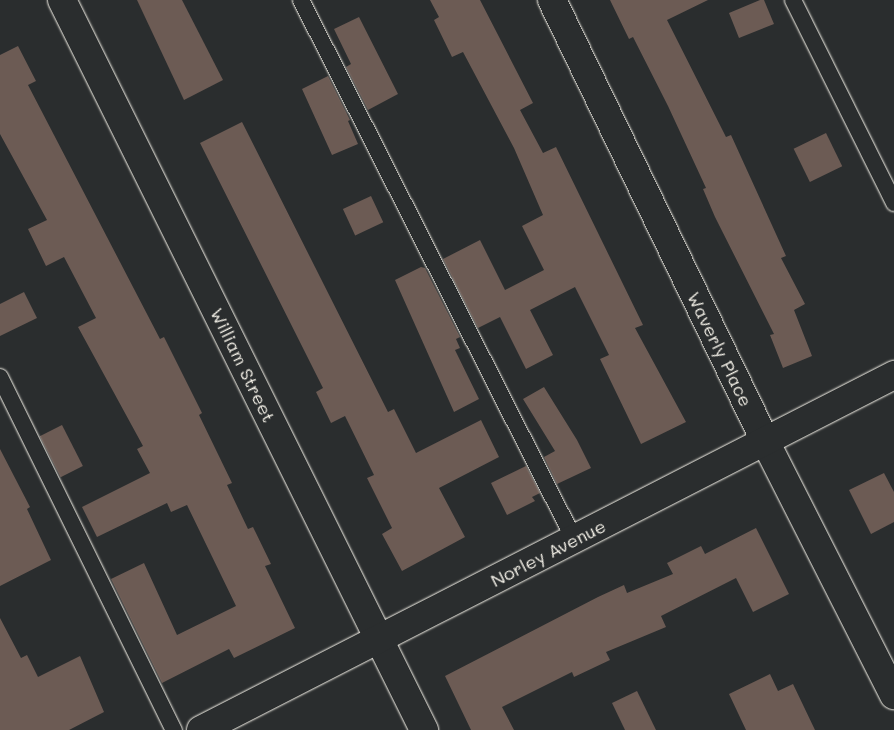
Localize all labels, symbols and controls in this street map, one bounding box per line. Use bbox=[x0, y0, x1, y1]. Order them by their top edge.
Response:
street label: Waverly Place bbox=[683, 288, 757, 410]
street label: William Street bbox=[206, 304, 280, 426]
street label: Norley Avenue bbox=[487, 515, 609, 591]

